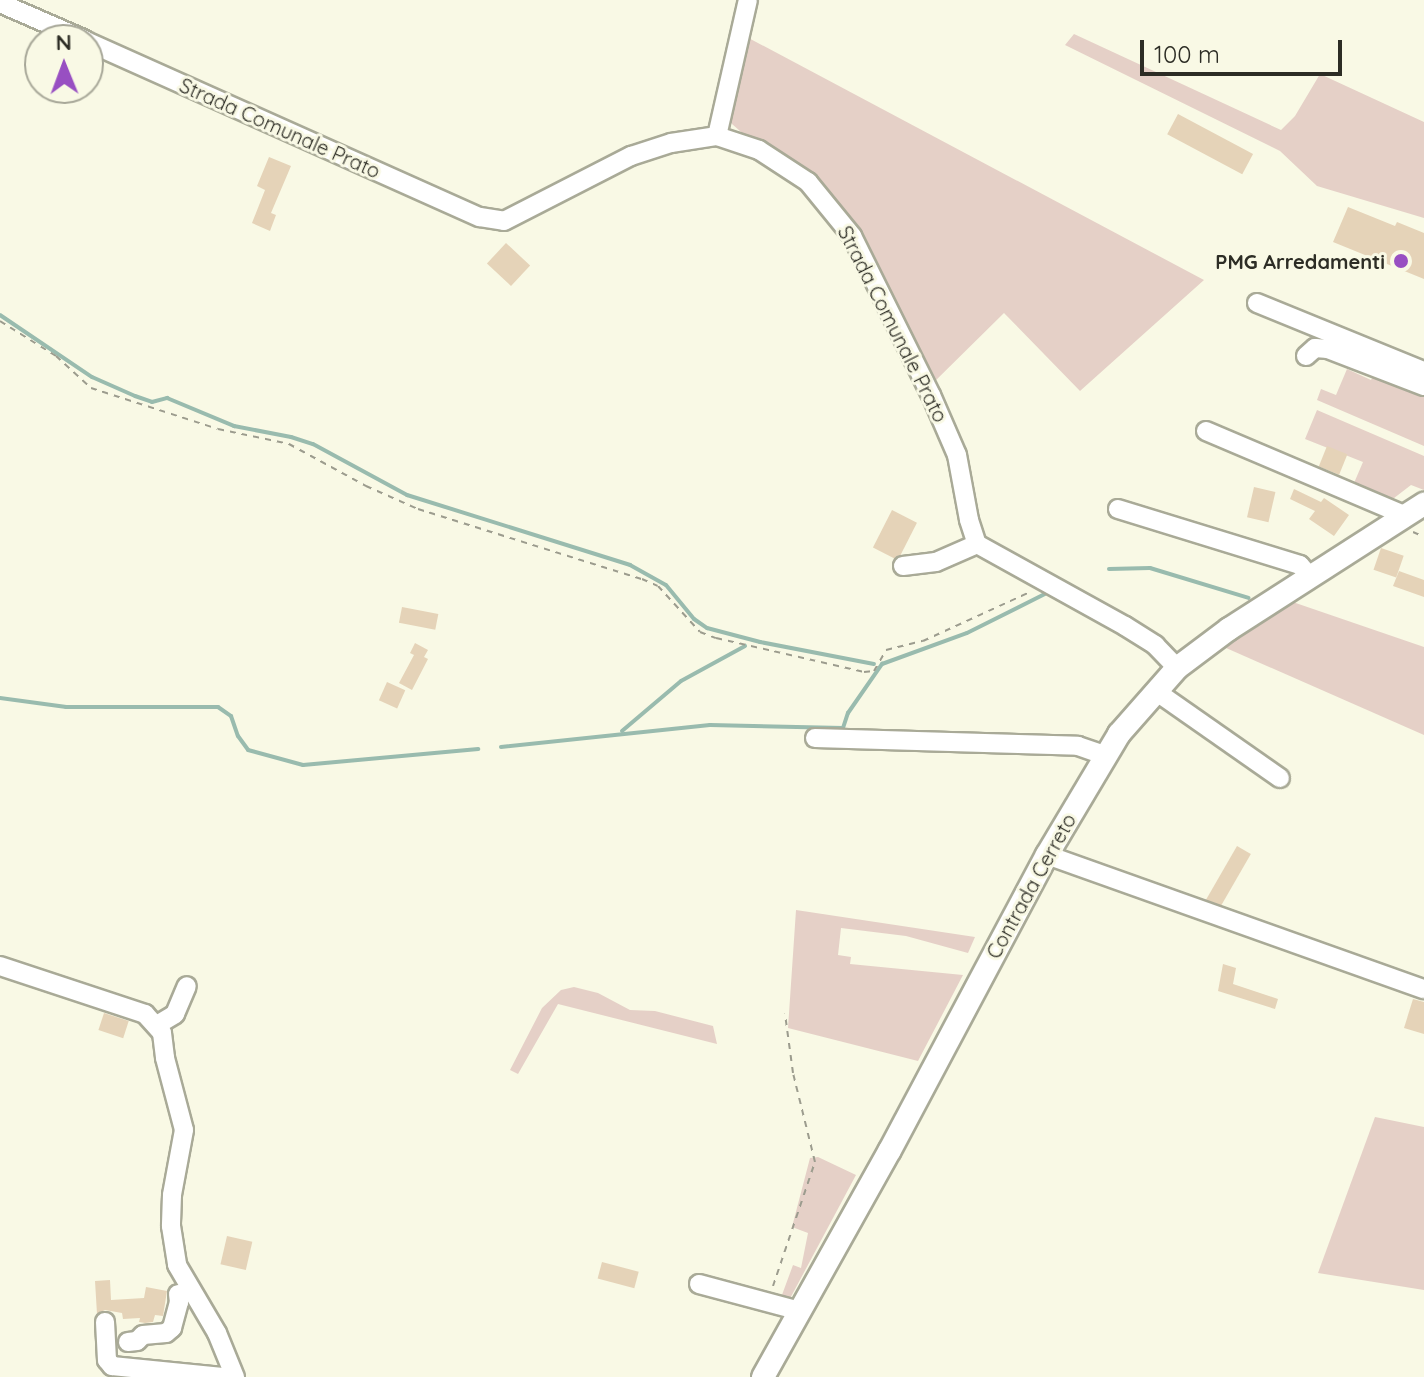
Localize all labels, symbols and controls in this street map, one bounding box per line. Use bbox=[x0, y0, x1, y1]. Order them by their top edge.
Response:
north arrow bbox=[24, 24, 104, 104]
scale bar bbox=[1144, 24, 1346, 74]
text: N bbox=[55, 28, 72, 56]
text: 100 m bbox=[1154, 39, 1220, 69]
street label: Strada Comunale Prato bbox=[176, 73, 384, 183]
street label: Strada Comunale Prato bbox=[833, 222, 953, 426]
place label: PMG Arredamenti bbox=[1215, 249, 1385, 273]
marker: PMG Arredamenti bbox=[1392, 252, 1410, 270]
street label: Contrada Cerreto bbox=[981, 809, 1081, 963]

